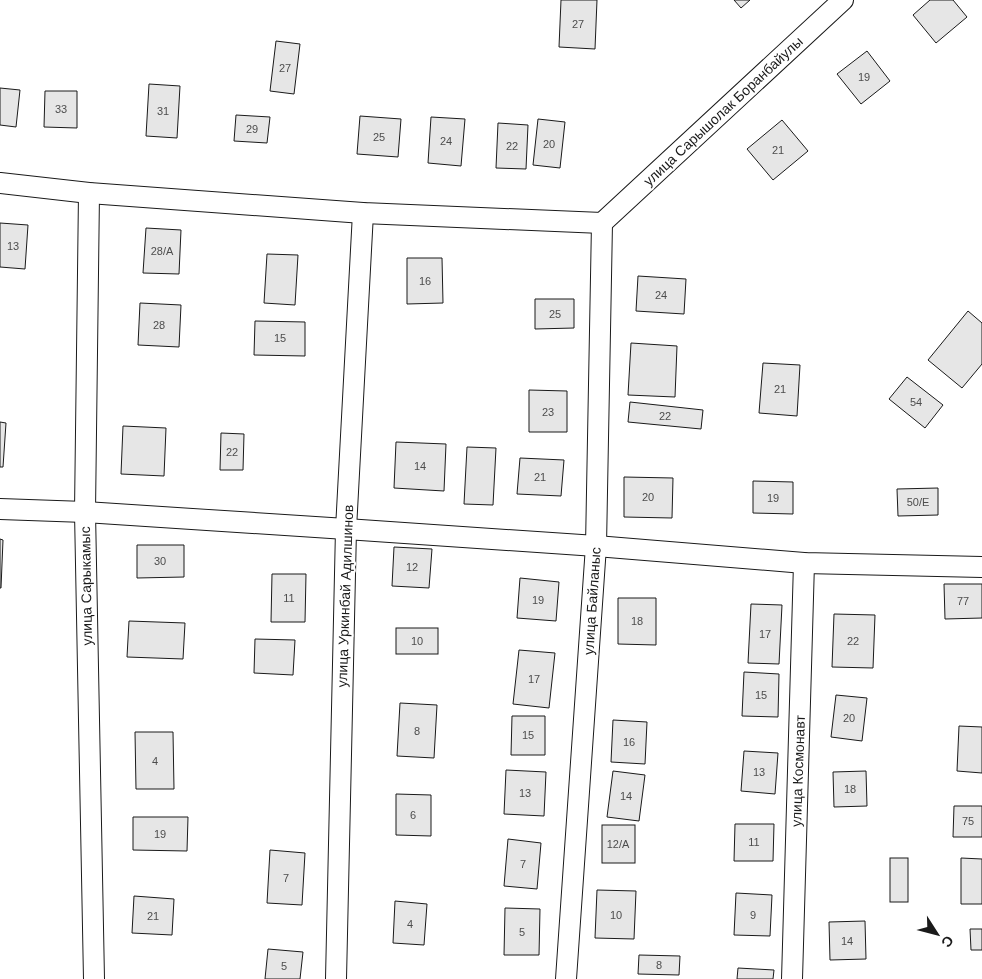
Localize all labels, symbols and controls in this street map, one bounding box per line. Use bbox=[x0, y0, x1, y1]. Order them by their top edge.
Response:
house number: 27 bbox=[572, 18, 584, 30]
street label: улица Сарышолак Боранбайулы bbox=[640, 33, 806, 189]
house number: 27 bbox=[279, 62, 291, 74]
house number: 19 bbox=[858, 71, 870, 83]
house number: 33 bbox=[55, 103, 67, 115]
house number: 31 bbox=[157, 105, 169, 117]
house number: 29 bbox=[246, 123, 258, 135]
house number: 25 bbox=[373, 131, 385, 143]
house number: 24 bbox=[440, 135, 452, 147]
house number: 20 bbox=[543, 138, 555, 150]
house number: 22 bbox=[506, 140, 518, 152]
house number: 21 bbox=[772, 144, 784, 156]
house number: 13 bbox=[7, 240, 19, 252]
house number: 28/А bbox=[151, 245, 174, 257]
house number: 16 bbox=[419, 275, 431, 287]
house number: 24 bbox=[655, 289, 667, 301]
house number: 25 bbox=[549, 308, 561, 320]
house number: 28 bbox=[153, 319, 165, 331]
house number: 15 bbox=[274, 332, 286, 344]
house number: 21 bbox=[774, 383, 786, 395]
house number: 54 bbox=[910, 396, 922, 408]
house number: 23 bbox=[542, 406, 554, 418]
house number: 22 bbox=[659, 410, 671, 422]
house number: 22 bbox=[226, 446, 238, 458]
house number: 14 bbox=[414, 460, 426, 472]
house number: 21 bbox=[534, 471, 546, 483]
house number: 20 bbox=[642, 491, 654, 503]
house number: 19 bbox=[767, 492, 779, 504]
house number: 50/Е bbox=[907, 496, 929, 508]
street label: улица Уркинбай Адилшинов bbox=[334, 504, 356, 688]
street label: улица Сарыкамыс bbox=[77, 526, 95, 646]
street label: улица Байланыс bbox=[580, 547, 604, 655]
house number: 30 bbox=[154, 555, 166, 567]
house number: 12 bbox=[406, 561, 418, 573]
house number: 11 bbox=[283, 592, 295, 604]
house number: 19 bbox=[532, 594, 544, 606]
house number: 77 bbox=[957, 595, 969, 607]
house number: 18 bbox=[631, 615, 643, 627]
house number: 17 bbox=[759, 628, 771, 640]
house number: 10 bbox=[411, 635, 423, 647]
house number: 22 bbox=[847, 635, 859, 647]
house number: 17 bbox=[528, 673, 540, 685]
house number: 15 bbox=[755, 689, 767, 701]
house number: 20 bbox=[843, 712, 855, 724]
street label: улица Космонавт bbox=[788, 714, 808, 827]
house number: 8 bbox=[414, 725, 420, 737]
house number: 15 bbox=[522, 729, 534, 741]
house number: 16 bbox=[623, 736, 635, 748]
house number: 4 bbox=[152, 755, 158, 767]
house number: 13 bbox=[753, 766, 765, 778]
house number: 18 bbox=[844, 783, 856, 795]
house number: 13 bbox=[519, 787, 531, 799]
house number: 14 bbox=[620, 790, 632, 802]
house number: 6 bbox=[410, 809, 416, 821]
house number: 75 bbox=[962, 815, 974, 827]
house number: 19 bbox=[154, 828, 166, 840]
house number: 11 bbox=[748, 836, 760, 848]
house number: 12/А bbox=[607, 838, 630, 850]
house number: 7 bbox=[520, 858, 526, 870]
house number: 7 bbox=[283, 872, 289, 884]
house number: 10 bbox=[610, 909, 622, 921]
house number: 9 bbox=[750, 909, 756, 921]
north arrow bbox=[912, 909, 962, 959]
house number: 21 bbox=[147, 910, 159, 922]
house number: 4 bbox=[407, 918, 413, 930]
house number: 5 bbox=[519, 926, 525, 938]
text: С bbox=[938, 933, 957, 950]
house number: 14 bbox=[841, 935, 853, 947]
house number: 8 bbox=[656, 959, 662, 971]
house number: 5 bbox=[281, 960, 287, 972]

